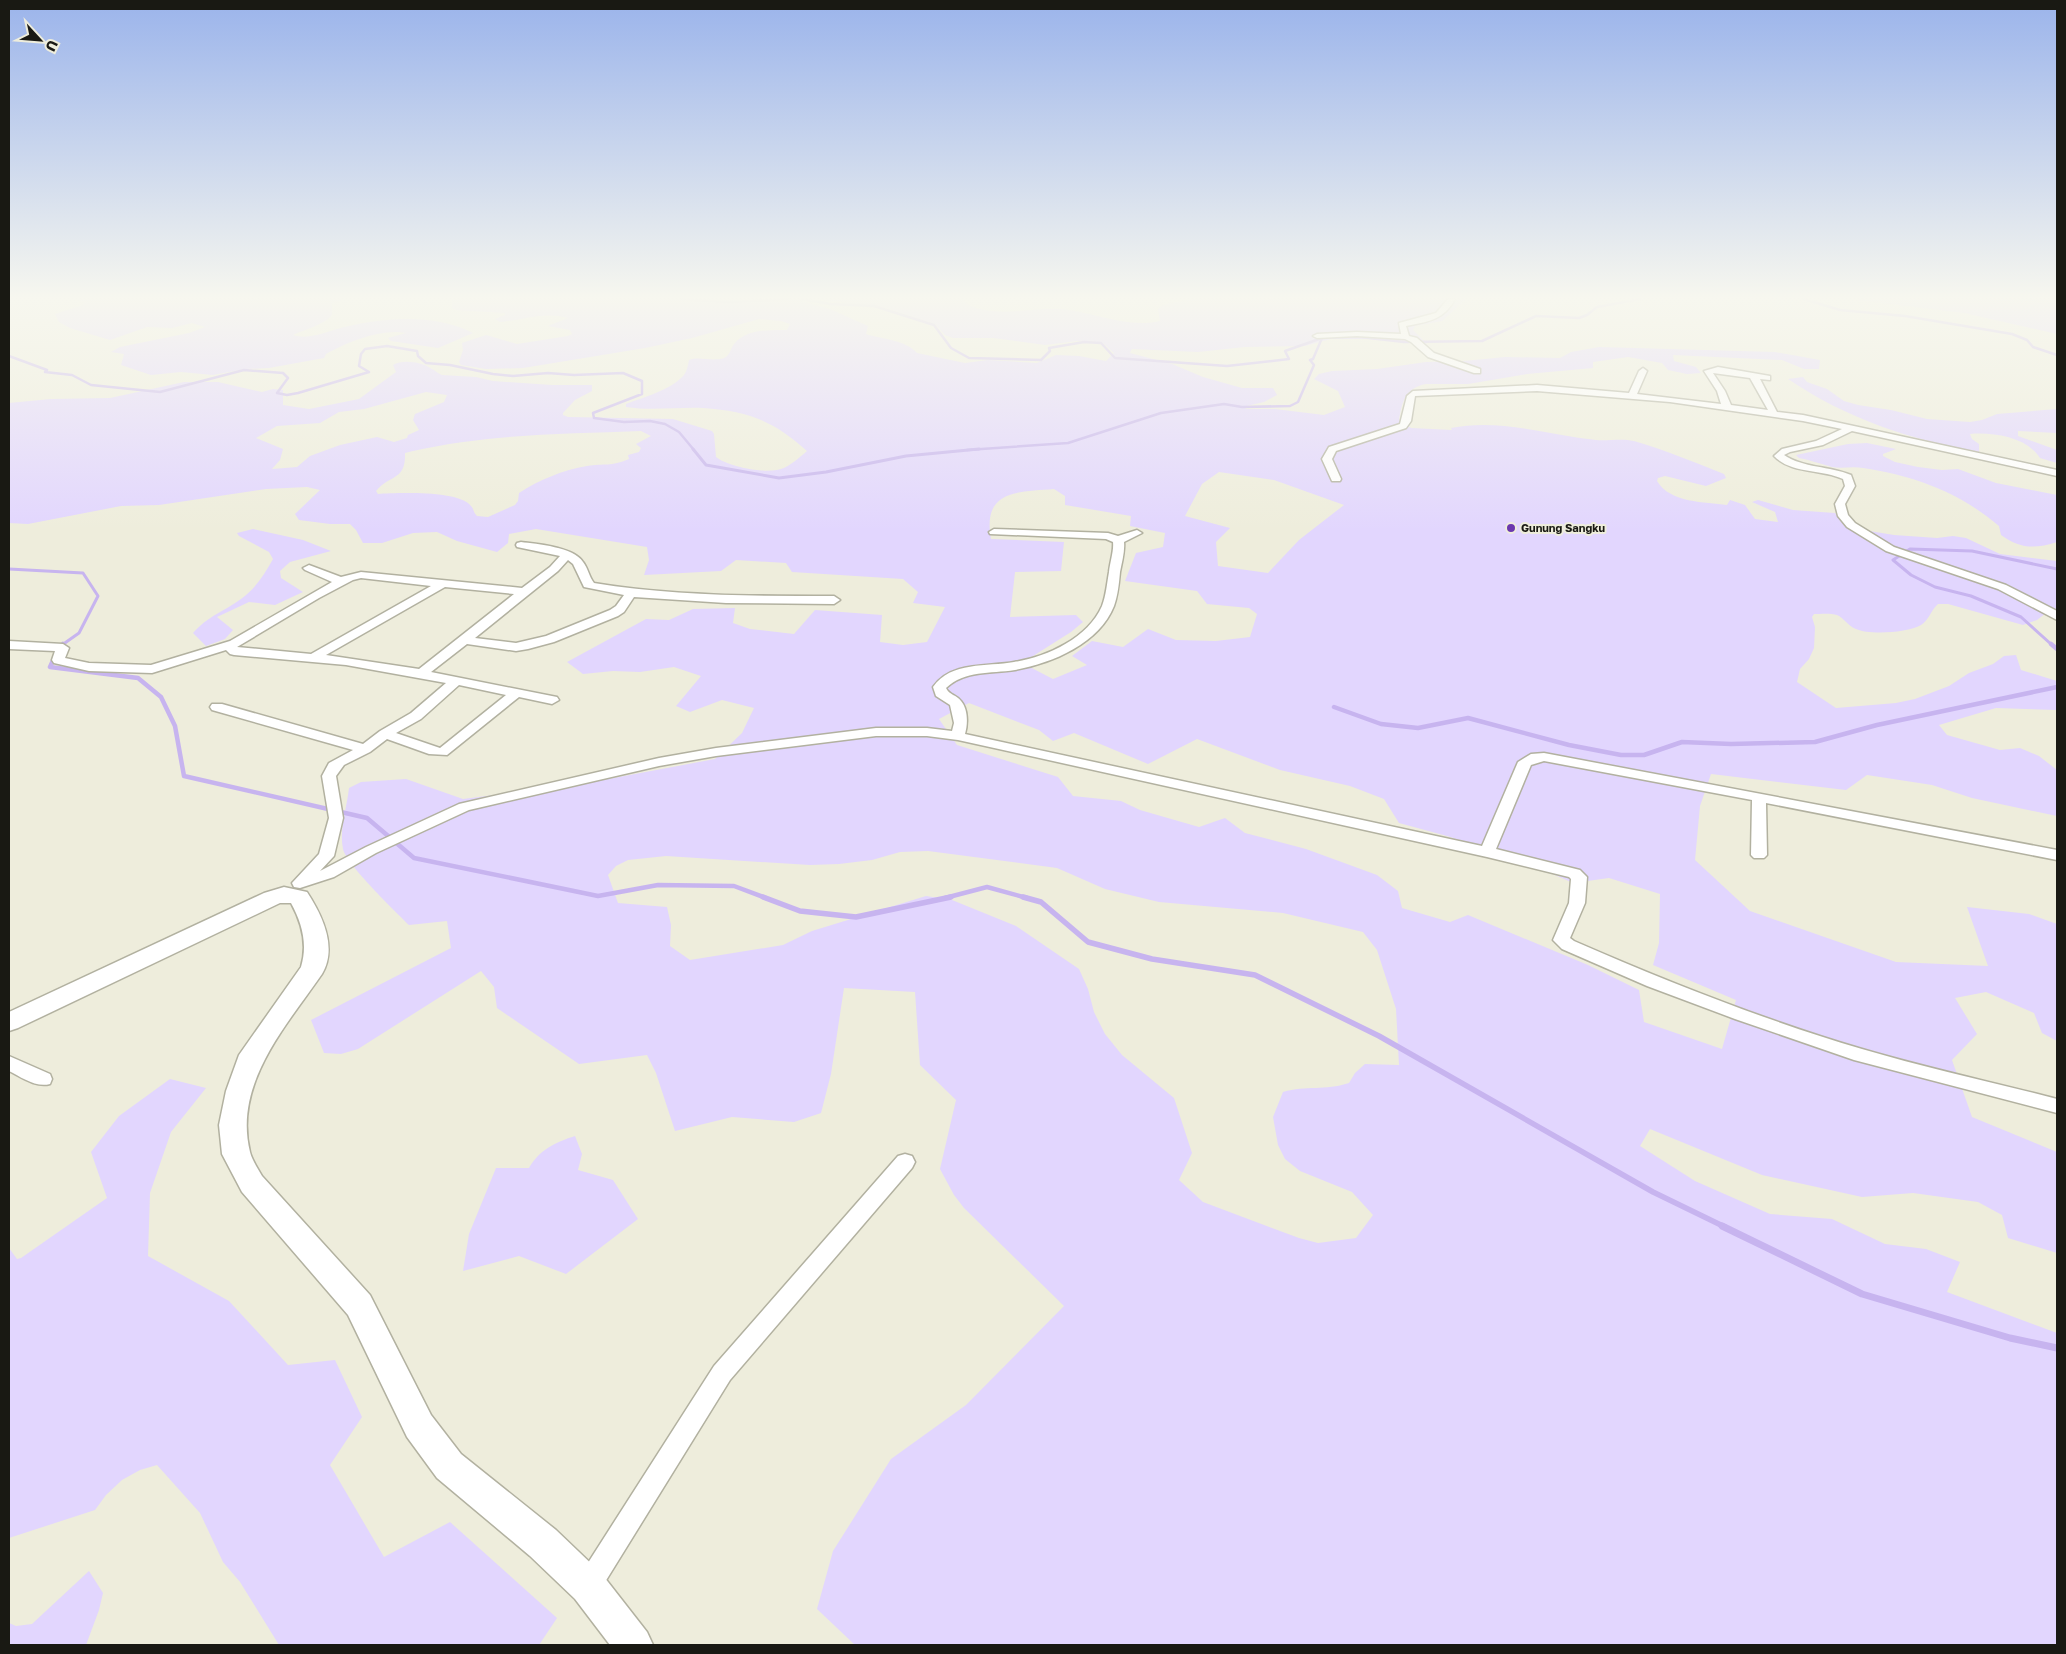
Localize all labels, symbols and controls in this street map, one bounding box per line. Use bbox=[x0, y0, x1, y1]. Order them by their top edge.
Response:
north arrow bbox=[15, 15, 65, 65]
text: U bbox=[42, 38, 62, 54]
place label: Gunung Sangku bbox=[1521, 521, 1605, 534]
marker: Gunung Sangku bbox=[1505, 522, 1517, 534]

